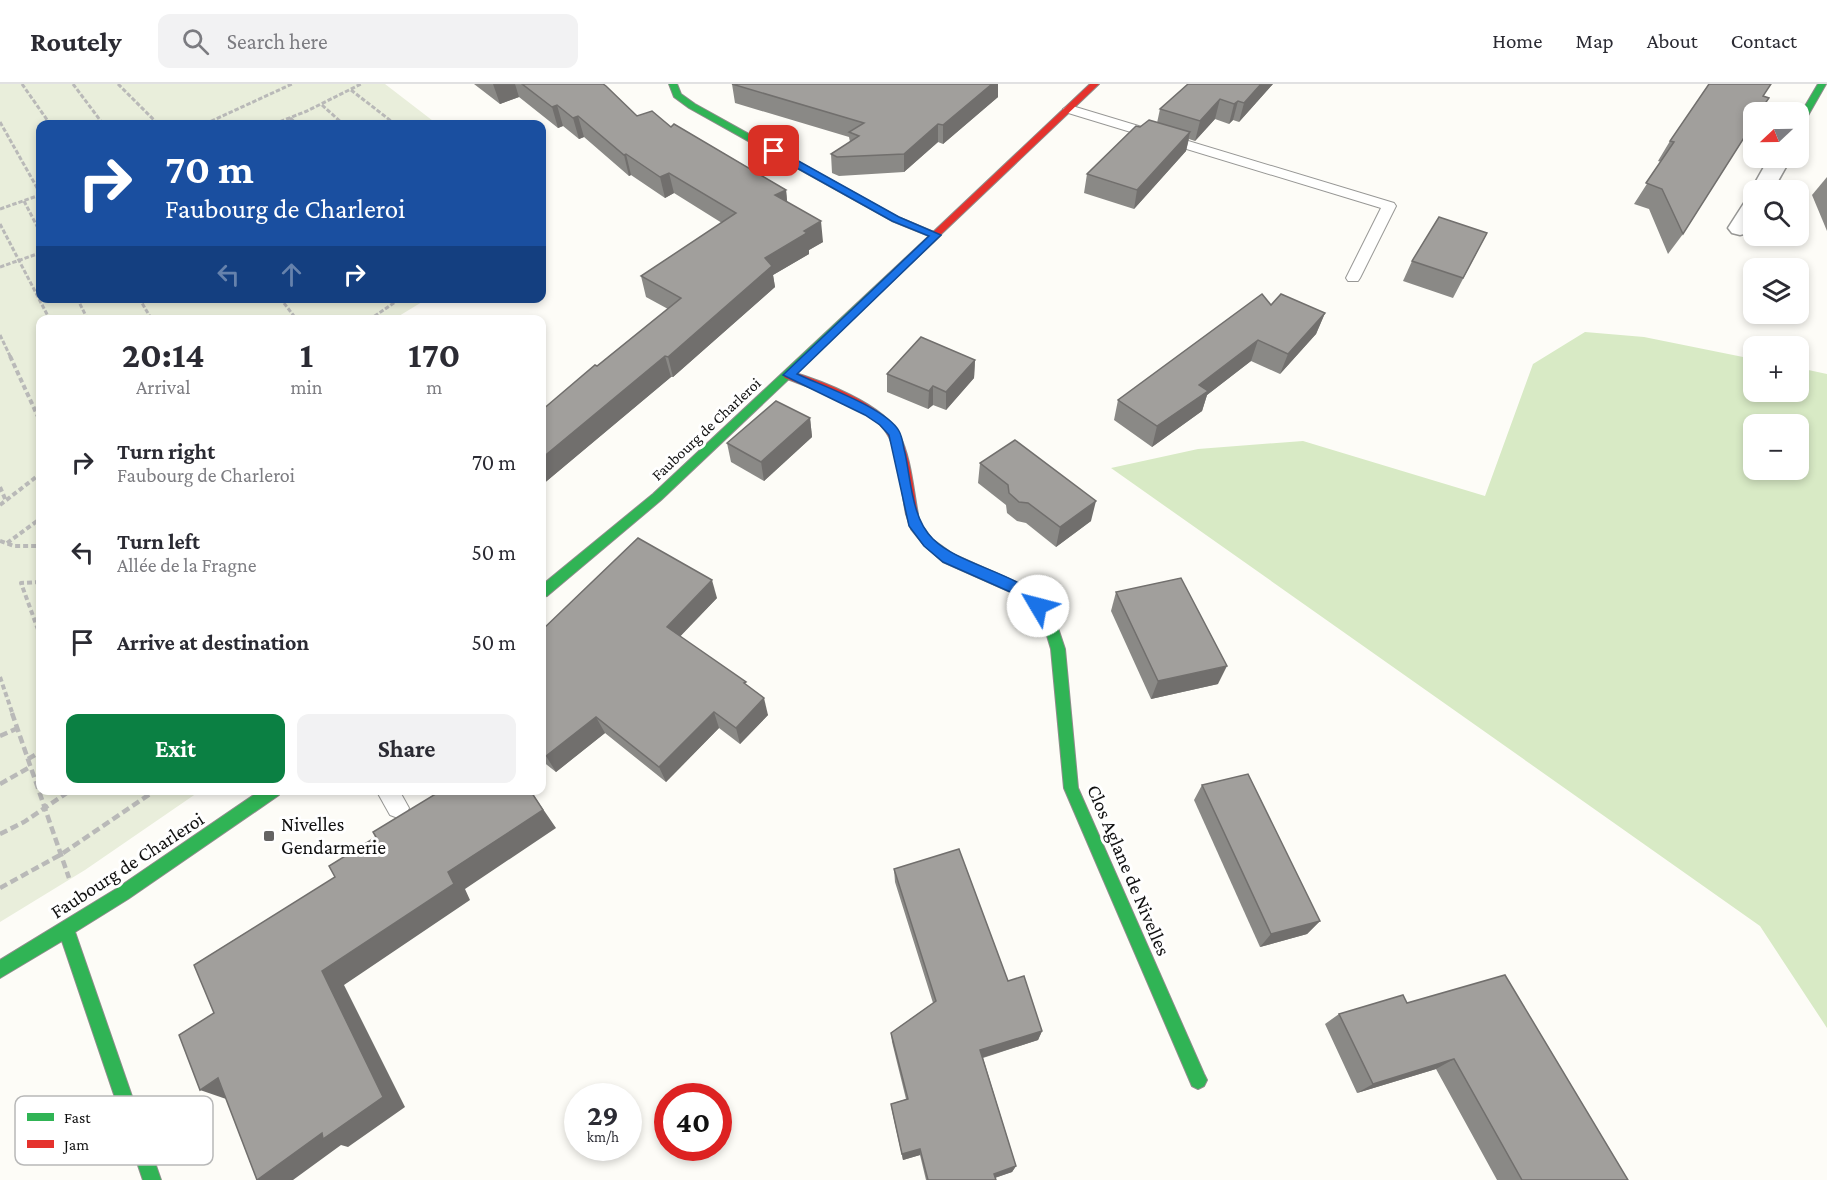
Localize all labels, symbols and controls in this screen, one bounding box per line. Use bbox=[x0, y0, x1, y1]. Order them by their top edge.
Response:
search box bbox=[158, 14, 578, 68]
icon: search bbox=[179, 25, 212, 58]
text: Routely bbox=[30, 26, 122, 57]
text: Search here bbox=[227, 29, 328, 54]
text: Home bbox=[1492, 29, 1542, 53]
text: Map bbox=[1575, 29, 1614, 53]
text: About bbox=[1647, 29, 1698, 53]
text: Contact bbox=[1731, 29, 1797, 53]
north arrow bbox=[1743, 102, 1809, 168]
map controls bbox=[1743, 102, 1809, 480]
pin bbox=[748, 125, 799, 176]
icon: arrive bbox=[757, 134, 790, 167]
icon: right bbox=[66, 144, 144, 222]
text: 70 m bbox=[165, 145, 254, 192]
button: search bbox=[1743, 180, 1809, 246]
text: Faubourg de Charleroi bbox=[165, 194, 405, 224]
icon: left bbox=[212, 258, 245, 291]
icon: ahead bbox=[275, 258, 308, 291]
icon: right bbox=[338, 258, 371, 291]
button: layers bbox=[1743, 258, 1809, 324]
text: 20:14 bbox=[122, 335, 205, 375]
text: 1 bbox=[300, 335, 313, 375]
text: 170 bbox=[408, 335, 460, 375]
button: + bbox=[1743, 336, 1809, 402]
street label: Faubourg de Charleroi bbox=[648, 374, 765, 484]
text: Arrival bbox=[136, 376, 190, 398]
text: min bbox=[290, 376, 322, 398]
text: m bbox=[426, 376, 442, 398]
button: − bbox=[1743, 414, 1809, 480]
text: Turn right bbox=[117, 439, 215, 464]
icon: right bbox=[66, 446, 99, 479]
text: 70 m bbox=[472, 450, 516, 475]
text: Faubourg de Charleroi bbox=[117, 464, 295, 486]
text: Turn left bbox=[117, 529, 200, 554]
icon: left bbox=[66, 536, 99, 569]
text: 50 m bbox=[471, 540, 516, 565]
text: Allée de la Fragne bbox=[117, 554, 256, 576]
position arrow bbox=[1006, 574, 1070, 638]
icon: arrive bbox=[66, 626, 99, 659]
text: Arrive at destination bbox=[117, 630, 309, 655]
text: 50 m bbox=[471, 630, 516, 655]
button: Exit bbox=[66, 714, 285, 783]
button: Share bbox=[297, 714, 516, 783]
street label: Clos Aglane de Nivelles bbox=[1082, 781, 1175, 959]
street label: Faubourg de Charleroi bbox=[46, 807, 208, 924]
place label: Nivelles Gendarmerie bbox=[281, 813, 386, 858]
marker: Nivelles Gendarmerie bbox=[262, 829, 276, 843]
speed limit sign: 40 bbox=[654, 1083, 732, 1161]
legend bbox=[15, 1096, 213, 1165]
text: 29 bbox=[587, 1098, 619, 1131]
text: Fast bbox=[64, 1109, 91, 1126]
text: km/h bbox=[587, 1129, 619, 1145]
text: Jam bbox=[62, 1136, 89, 1154]

